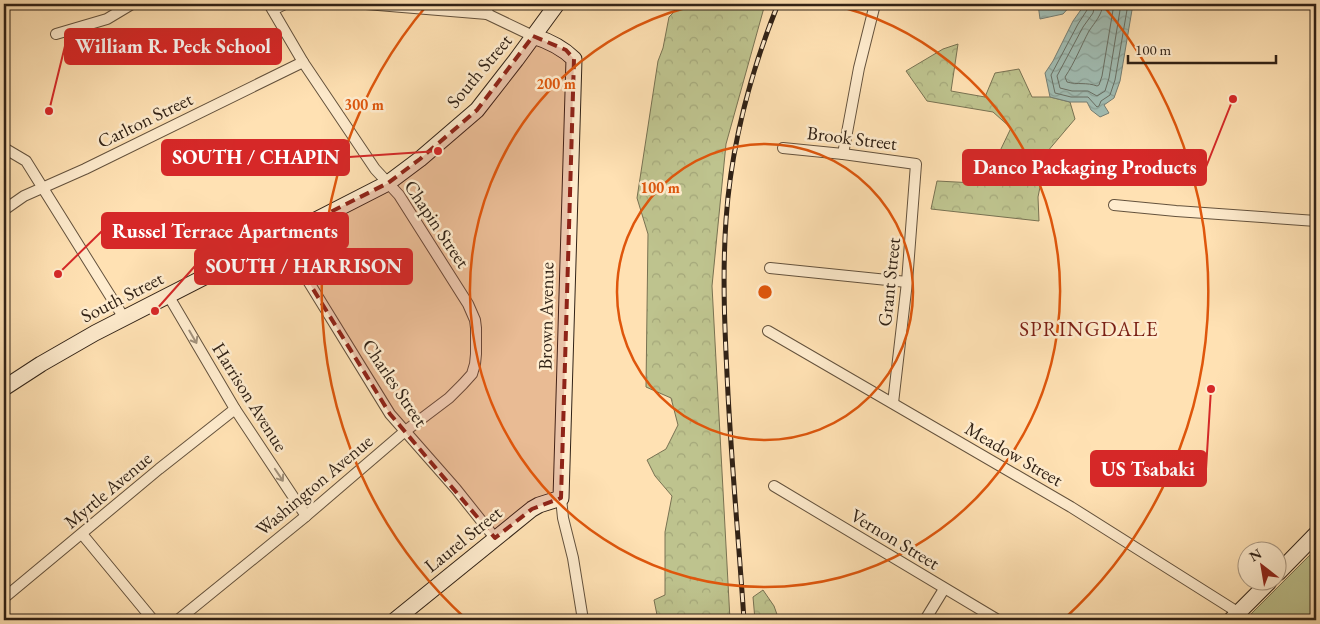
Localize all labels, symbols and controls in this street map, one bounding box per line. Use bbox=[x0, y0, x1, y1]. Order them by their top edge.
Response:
callout: William R. Peck School bbox=[65, 29, 281, 64]
street label: South Street bbox=[441, 29, 517, 113]
scale bar bbox=[1128, 32, 1275, 64]
text: William R. Peck School bbox=[75, 33, 271, 59]
text: 100 m bbox=[1135, 40, 1172, 59]
text: 200 m bbox=[536, 74, 576, 93]
street label: Carlton Street bbox=[93, 86, 197, 154]
text: 300 m bbox=[344, 95, 384, 114]
street label: Brook Street bbox=[806, 120, 898, 156]
callout: SOUTH / CHAPIN bbox=[162, 140, 349, 175]
text: SOUTH / CHAPIN bbox=[172, 144, 340, 170]
callout: Danco Packaging Products bbox=[963, 150, 1206, 185]
text: Danco Packaging Products bbox=[973, 154, 1197, 180]
street label: Chapin Street bbox=[398, 175, 476, 273]
text: 100 m bbox=[640, 178, 680, 197]
callout: Russel Terrace Apartments bbox=[102, 213, 348, 248]
text: Russel Terrace Apartments bbox=[112, 218, 338, 244]
street label: Grant Street bbox=[872, 236, 906, 328]
callout: SOUTH / HARRISON bbox=[195, 249, 412, 284]
text: SOUTH / HARRISON bbox=[206, 253, 402, 279]
street label: Brown Avenue bbox=[533, 262, 559, 370]
street label: South Street bbox=[76, 266, 168, 328]
centre of rings bbox=[756, 283, 774, 301]
district label: SPRINGDALE bbox=[1019, 315, 1159, 342]
one-way arrow bbox=[188, 330, 198, 344]
street label: Charles Street bbox=[356, 334, 434, 432]
street label: Harrison Avenue bbox=[206, 338, 294, 456]
street label: Meadow Street bbox=[961, 416, 1067, 492]
street label: Washington Avenue bbox=[250, 429, 378, 541]
street label: Myrtle Avenue bbox=[59, 446, 157, 534]
callout: US Tsabaki bbox=[1091, 451, 1206, 486]
text: US Tsabaki bbox=[1101, 456, 1195, 482]
one-way arrow bbox=[274, 468, 284, 482]
street label: Laurel Street bbox=[419, 500, 507, 578]
street label: Vernon Street bbox=[846, 503, 944, 575]
north arrow bbox=[1238, 542, 1288, 592]
text: N bbox=[1246, 544, 1265, 565]

